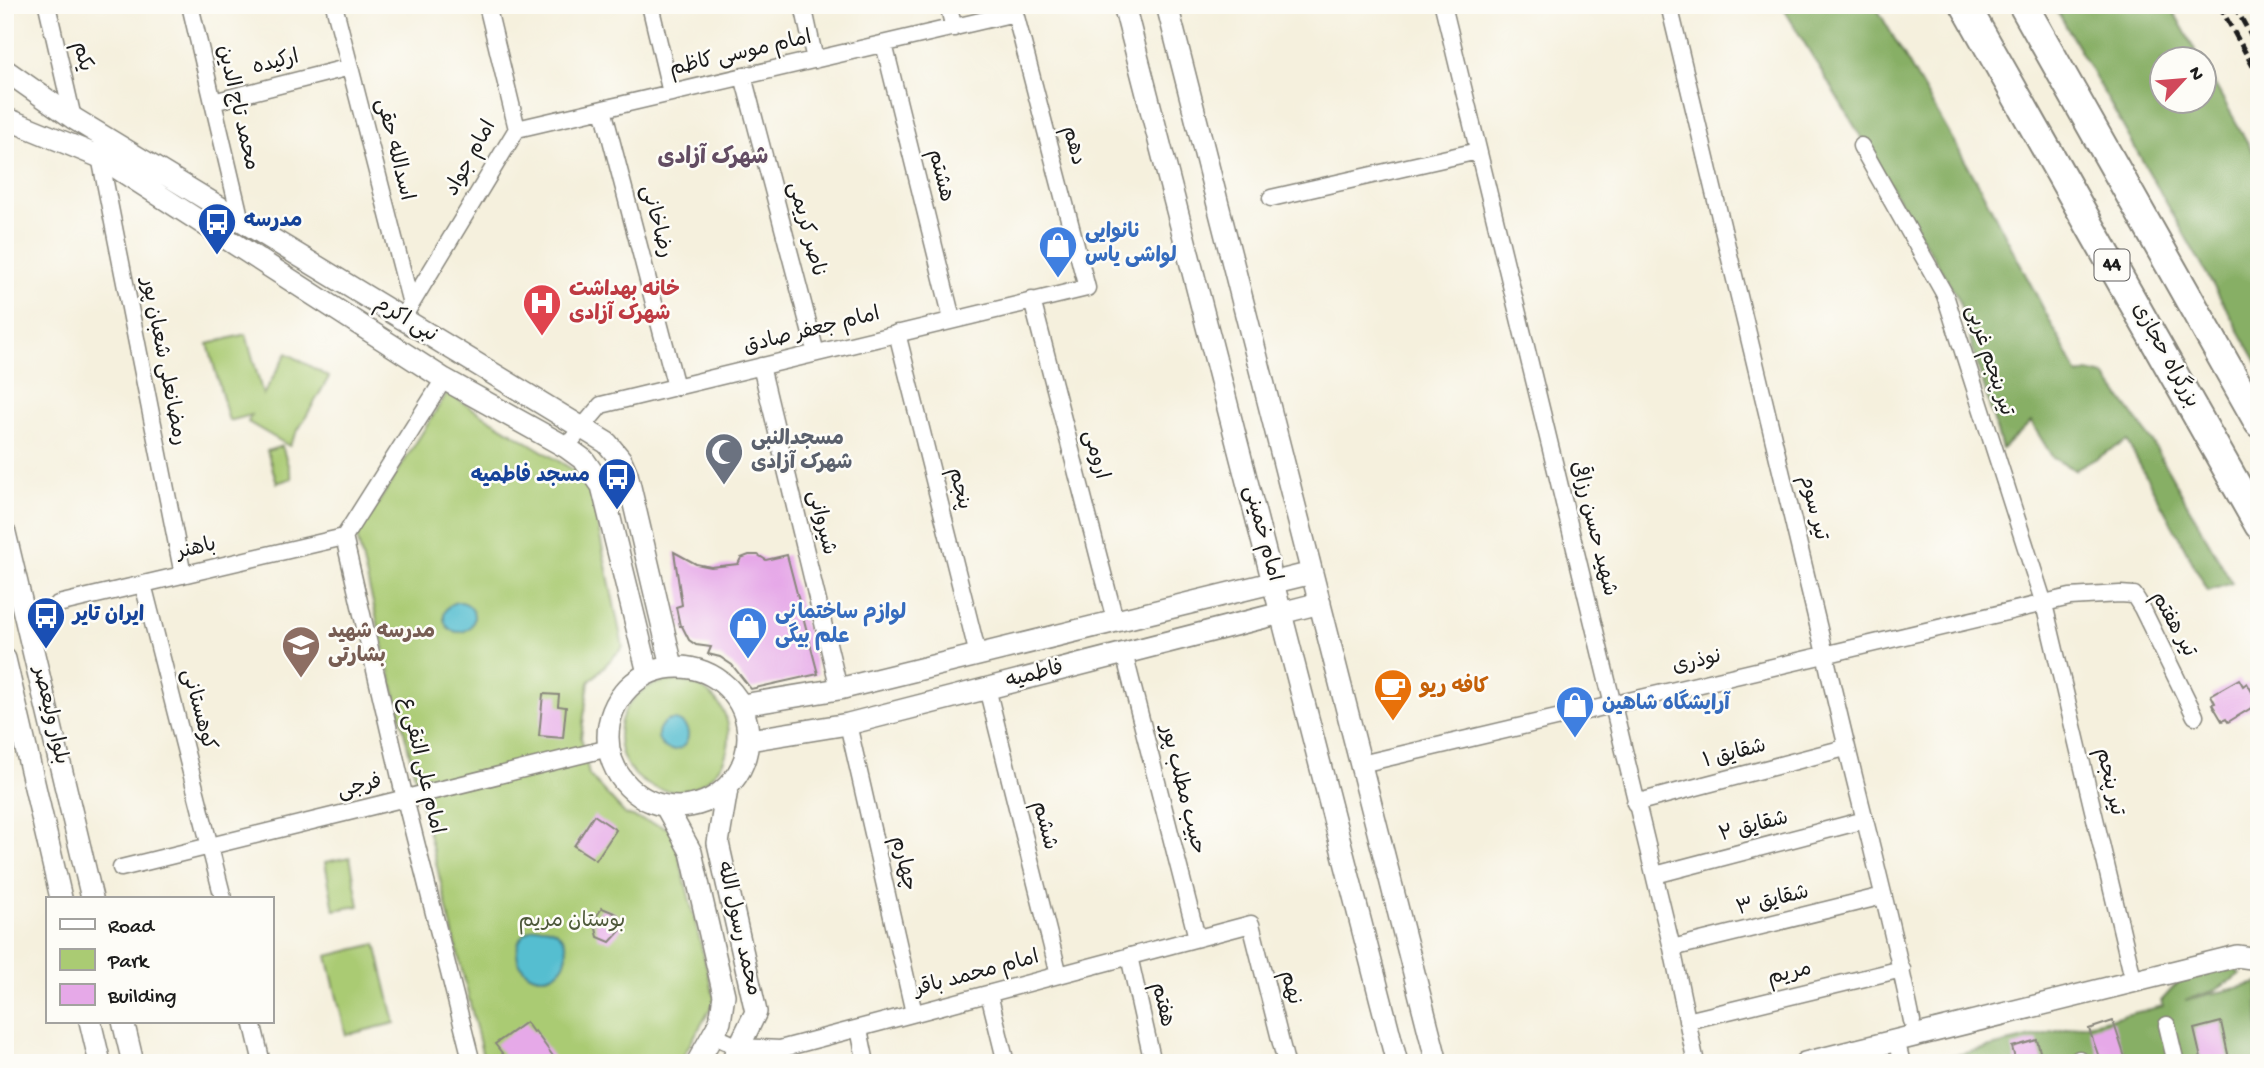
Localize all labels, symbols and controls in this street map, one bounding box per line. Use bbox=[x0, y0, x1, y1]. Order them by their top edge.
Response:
street label: امام موسی کاظم bbox=[667, 26, 815, 84]
street label: یکم bbox=[65, 40, 97, 74]
street label: محمد تاج الدین bbox=[209, 43, 263, 173]
street label: ارکیده bbox=[250, 46, 302, 82]
north arrow bbox=[2148, 46, 2218, 116]
text: N bbox=[2182, 63, 2208, 85]
street label: اسدالله حقی bbox=[368, 96, 418, 204]
street label: امام جواد bbox=[441, 117, 503, 201]
street label: دهم bbox=[1055, 124, 1089, 168]
district label: شهرک آزادی bbox=[658, 142, 768, 172]
street label: هشتم bbox=[920, 147, 958, 205]
street label: ناصر کریمی bbox=[780, 180, 830, 280]
street label: رضاخانی bbox=[633, 183, 677, 261]
bus stop icon: مدرسه bbox=[196, 201, 238, 256]
place label: مدرسه bbox=[244, 210, 302, 235]
place label: نانوایی لواشی یاس bbox=[1085, 221, 1177, 270]
shop icon: نانوایی لواشی یاس bbox=[1037, 224, 1079, 279]
road number: 44 bbox=[2094, 249, 2130, 280]
street label: رمضانعلی شعبان پور bbox=[133, 274, 191, 448]
place label: خانه بهداشت شهرک آزادی bbox=[569, 279, 680, 328]
hospital icon: خانه بهداشت شهرک آزادی bbox=[521, 282, 563, 337]
street label: نبی اکرم bbox=[369, 293, 441, 349]
street label: بزرگراه حجازی bbox=[2125, 298, 2206, 413]
street label: امام جعفر صادق bbox=[741, 303, 883, 361]
street label: تیر پنجم غربی bbox=[1958, 303, 2018, 420]
place label: مسجدالنبی شهرک آزادی bbox=[751, 428, 852, 477]
street label: ارومی bbox=[1075, 428, 1113, 482]
mosque icon: مسجدالنبی شهرک آزادی bbox=[703, 431, 745, 486]
bus stop icon: مسجد فاطمیه bbox=[596, 456, 638, 511]
street label: شهید حسن رزاقی bbox=[1563, 458, 1625, 599]
place label: مسجد فاطمیه bbox=[471, 462, 590, 490]
street label: پنجم bbox=[941, 465, 975, 513]
street label: تیر سوم bbox=[1792, 473, 1832, 544]
street label: امام خمینی bbox=[1236, 483, 1286, 585]
street label: شیروانی bbox=[800, 488, 840, 558]
street label: باهنر bbox=[173, 533, 219, 567]
street label: تیر هفتم bbox=[2144, 588, 2201, 663]
bus stop icon: ایران تایر bbox=[25, 595, 67, 650]
place label: لوازم ساختمانی علم بیگی bbox=[775, 602, 906, 651]
place label: ایران تایر bbox=[71, 604, 144, 629]
shop icon: لوازم ساختمانی علم بیگی bbox=[727, 605, 769, 660]
place label: مدرسه شهید بشارتی bbox=[328, 621, 435, 670]
school or university icon: مدرسه شهید بشارتی bbox=[280, 624, 322, 679]
street label: نوذری bbox=[1670, 645, 1724, 681]
street label: فاطمیه bbox=[1004, 657, 1066, 695]
street label: بلوار ولیعصر bbox=[25, 663, 72, 767]
street label: کوهستانی bbox=[174, 667, 220, 753]
cafe icon: کافه ریو bbox=[1372, 667, 1414, 722]
place label: کافه ریو bbox=[1418, 673, 1489, 701]
shop icon: آرایشگاه شاهین bbox=[1554, 684, 1596, 739]
place label: آرایشگاه شاهین bbox=[1602, 689, 1731, 718]
street label: امام علی النقی ع bbox=[392, 695, 448, 837]
street label: حبیب مطلب پور bbox=[1152, 721, 1209, 857]
street label: شقایق ۱ bbox=[1701, 735, 1769, 775]
street label: تیر پنجم bbox=[2088, 746, 2128, 819]
street label: فرجی bbox=[335, 770, 385, 806]
street label: ششم bbox=[1025, 799, 1061, 853]
street label: شقایق ۲ bbox=[1717, 807, 1791, 849]
street label: چهارم bbox=[884, 834, 920, 894]
street label: محمد رسول الله bbox=[709, 859, 765, 999]
street label: شقایق ۳ bbox=[1734, 881, 1812, 923]
legend bbox=[46, 897, 273, 1023]
park label: بوستان مریم bbox=[519, 910, 625, 935]
text: Road bbox=[108, 916, 156, 941]
street label: امام محمد باقر bbox=[910, 946, 1042, 1004]
text: Park bbox=[107, 951, 151, 976]
street label: مریم bbox=[1765, 957, 1815, 993]
street label: نهم bbox=[1273, 968, 1305, 1008]
street label: هفتم bbox=[1144, 980, 1178, 1030]
text: Building bbox=[107, 986, 177, 1011]

